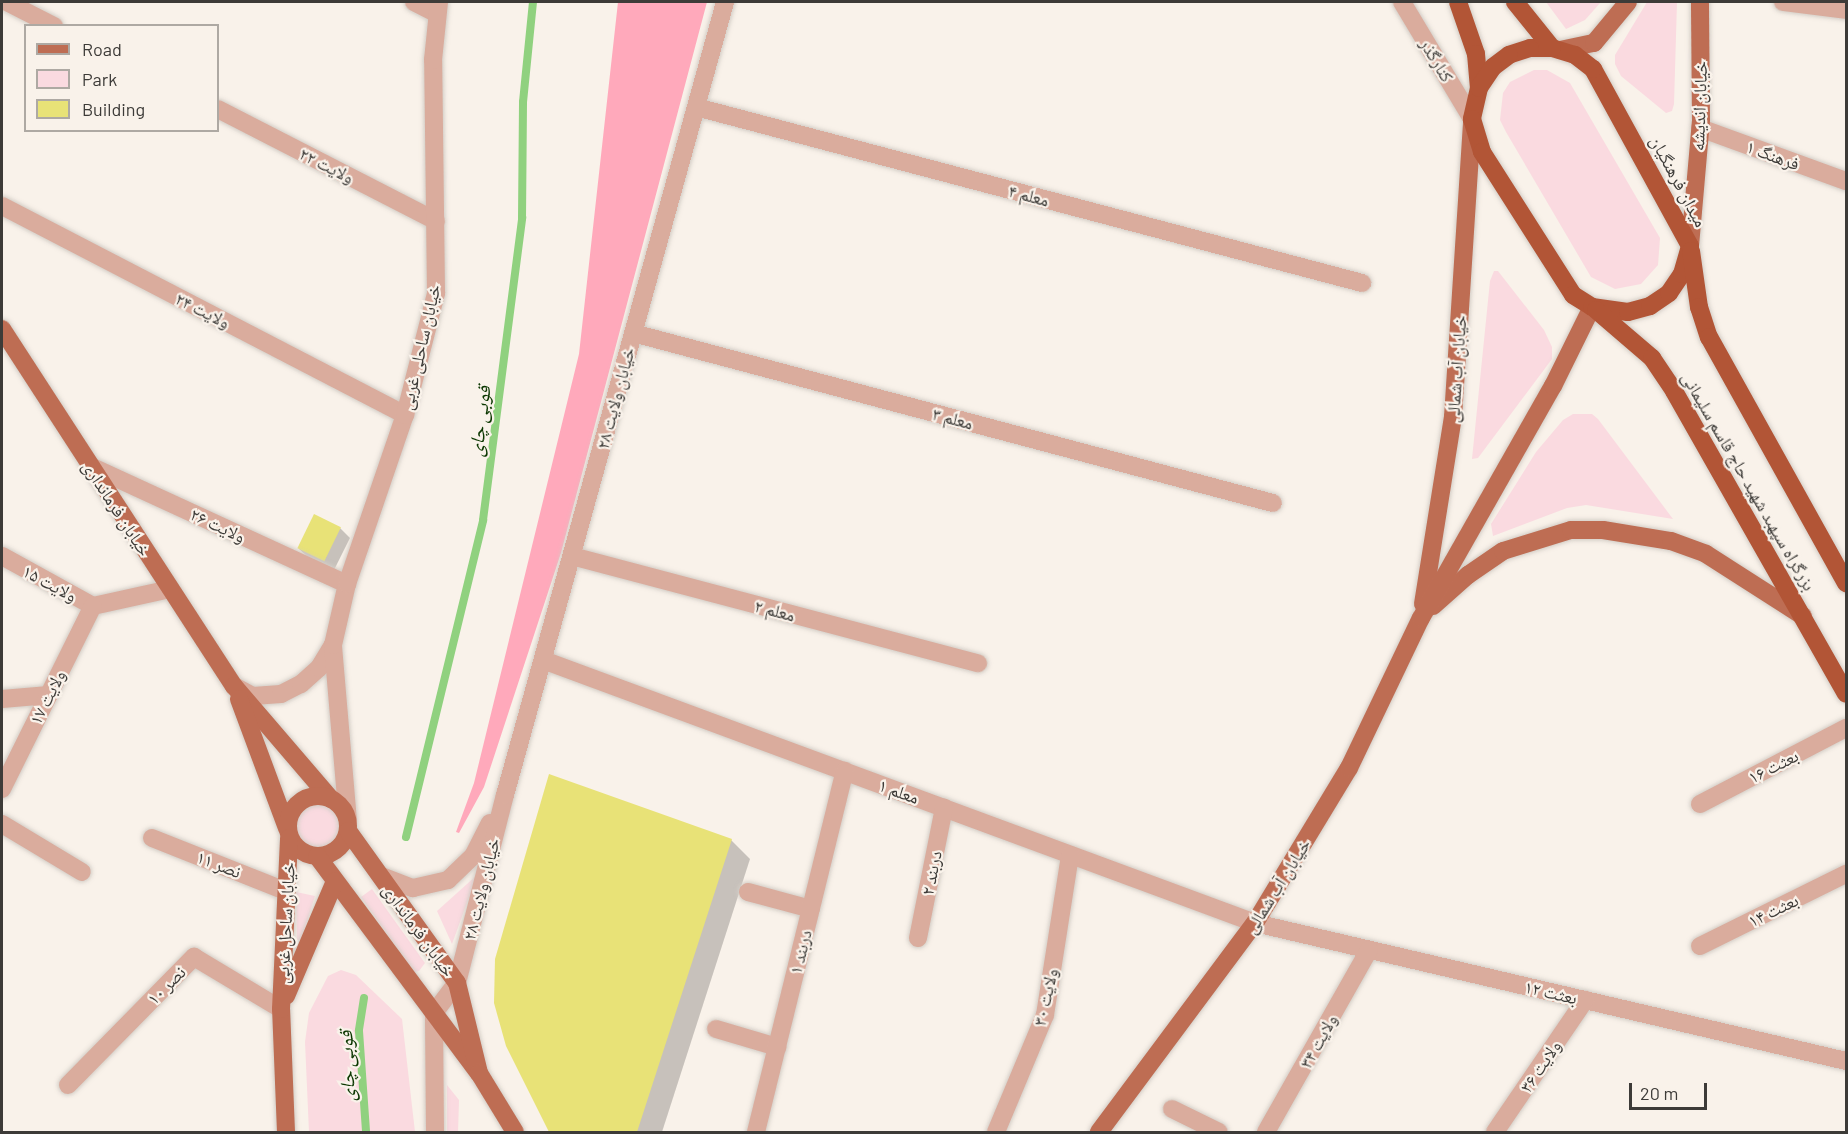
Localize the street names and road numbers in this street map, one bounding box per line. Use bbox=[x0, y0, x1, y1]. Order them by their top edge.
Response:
street label: کنارگذر bbox=[1416, 34, 1458, 86]
street label: خیابان اندیشه bbox=[1687, 61, 1711, 151]
street label: میدان فرهنگیان bbox=[1646, 131, 1712, 231]
street label: فرهنگ ۱ bbox=[1744, 135, 1802, 175]
street label: ولایت ۲۲ bbox=[296, 142, 358, 188]
street label: معلم ۴ bbox=[1006, 179, 1052, 211]
street label: خیابان ساحلی غربی bbox=[395, 282, 445, 412]
street label: ولایت ۲۴ bbox=[172, 287, 234, 333]
street label: خیابان آب شمالی bbox=[1441, 314, 1471, 424]
street label: خیابان ولایت ۲۸ bbox=[591, 345, 639, 451]
street label: بزرگراه سپهبد شهید حاج قاسم سلیمانی bbox=[1677, 368, 1821, 594]
street label: معلم ۳ bbox=[930, 402, 976, 434]
street label: خیابان فرمانداری bbox=[78, 456, 156, 560]
street label: ولایت ۲۶ bbox=[187, 503, 249, 547]
street label: ولایت ۱۵ bbox=[19, 560, 81, 606]
street label: معلم ۲ bbox=[752, 594, 798, 626]
street label: ولایت ۱۷ bbox=[24, 666, 70, 728]
street label: بعثت ۱۶ bbox=[1744, 744, 1802, 788]
street label: معلم ۱ bbox=[876, 774, 922, 808]
street label: خیابان آب شمالی bbox=[1239, 835, 1315, 937]
street label: خیابان ولایت ۲۸ bbox=[458, 836, 504, 942]
street label: نصر ۱۱ bbox=[194, 846, 244, 882]
street label: دربند ۲ bbox=[916, 849, 946, 897]
street label: خیابان ساحل غربی bbox=[271, 862, 299, 984]
street label: خیابان فرمانداری bbox=[378, 879, 460, 981]
street label: بعثت ۱۴ bbox=[1744, 889, 1802, 931]
street label: دربند ۱ bbox=[784, 928, 816, 976]
street label: نصر ۱۰ bbox=[142, 961, 190, 1009]
street label: ولایت ۳۰ bbox=[1028, 966, 1062, 1028]
street label: بعثت ۱۲ bbox=[1523, 975, 1579, 1009]
street label: ولایت ۳۴ bbox=[1294, 1010, 1342, 1072]
street label: ولایت ۳۶ bbox=[1515, 1036, 1565, 1096]

